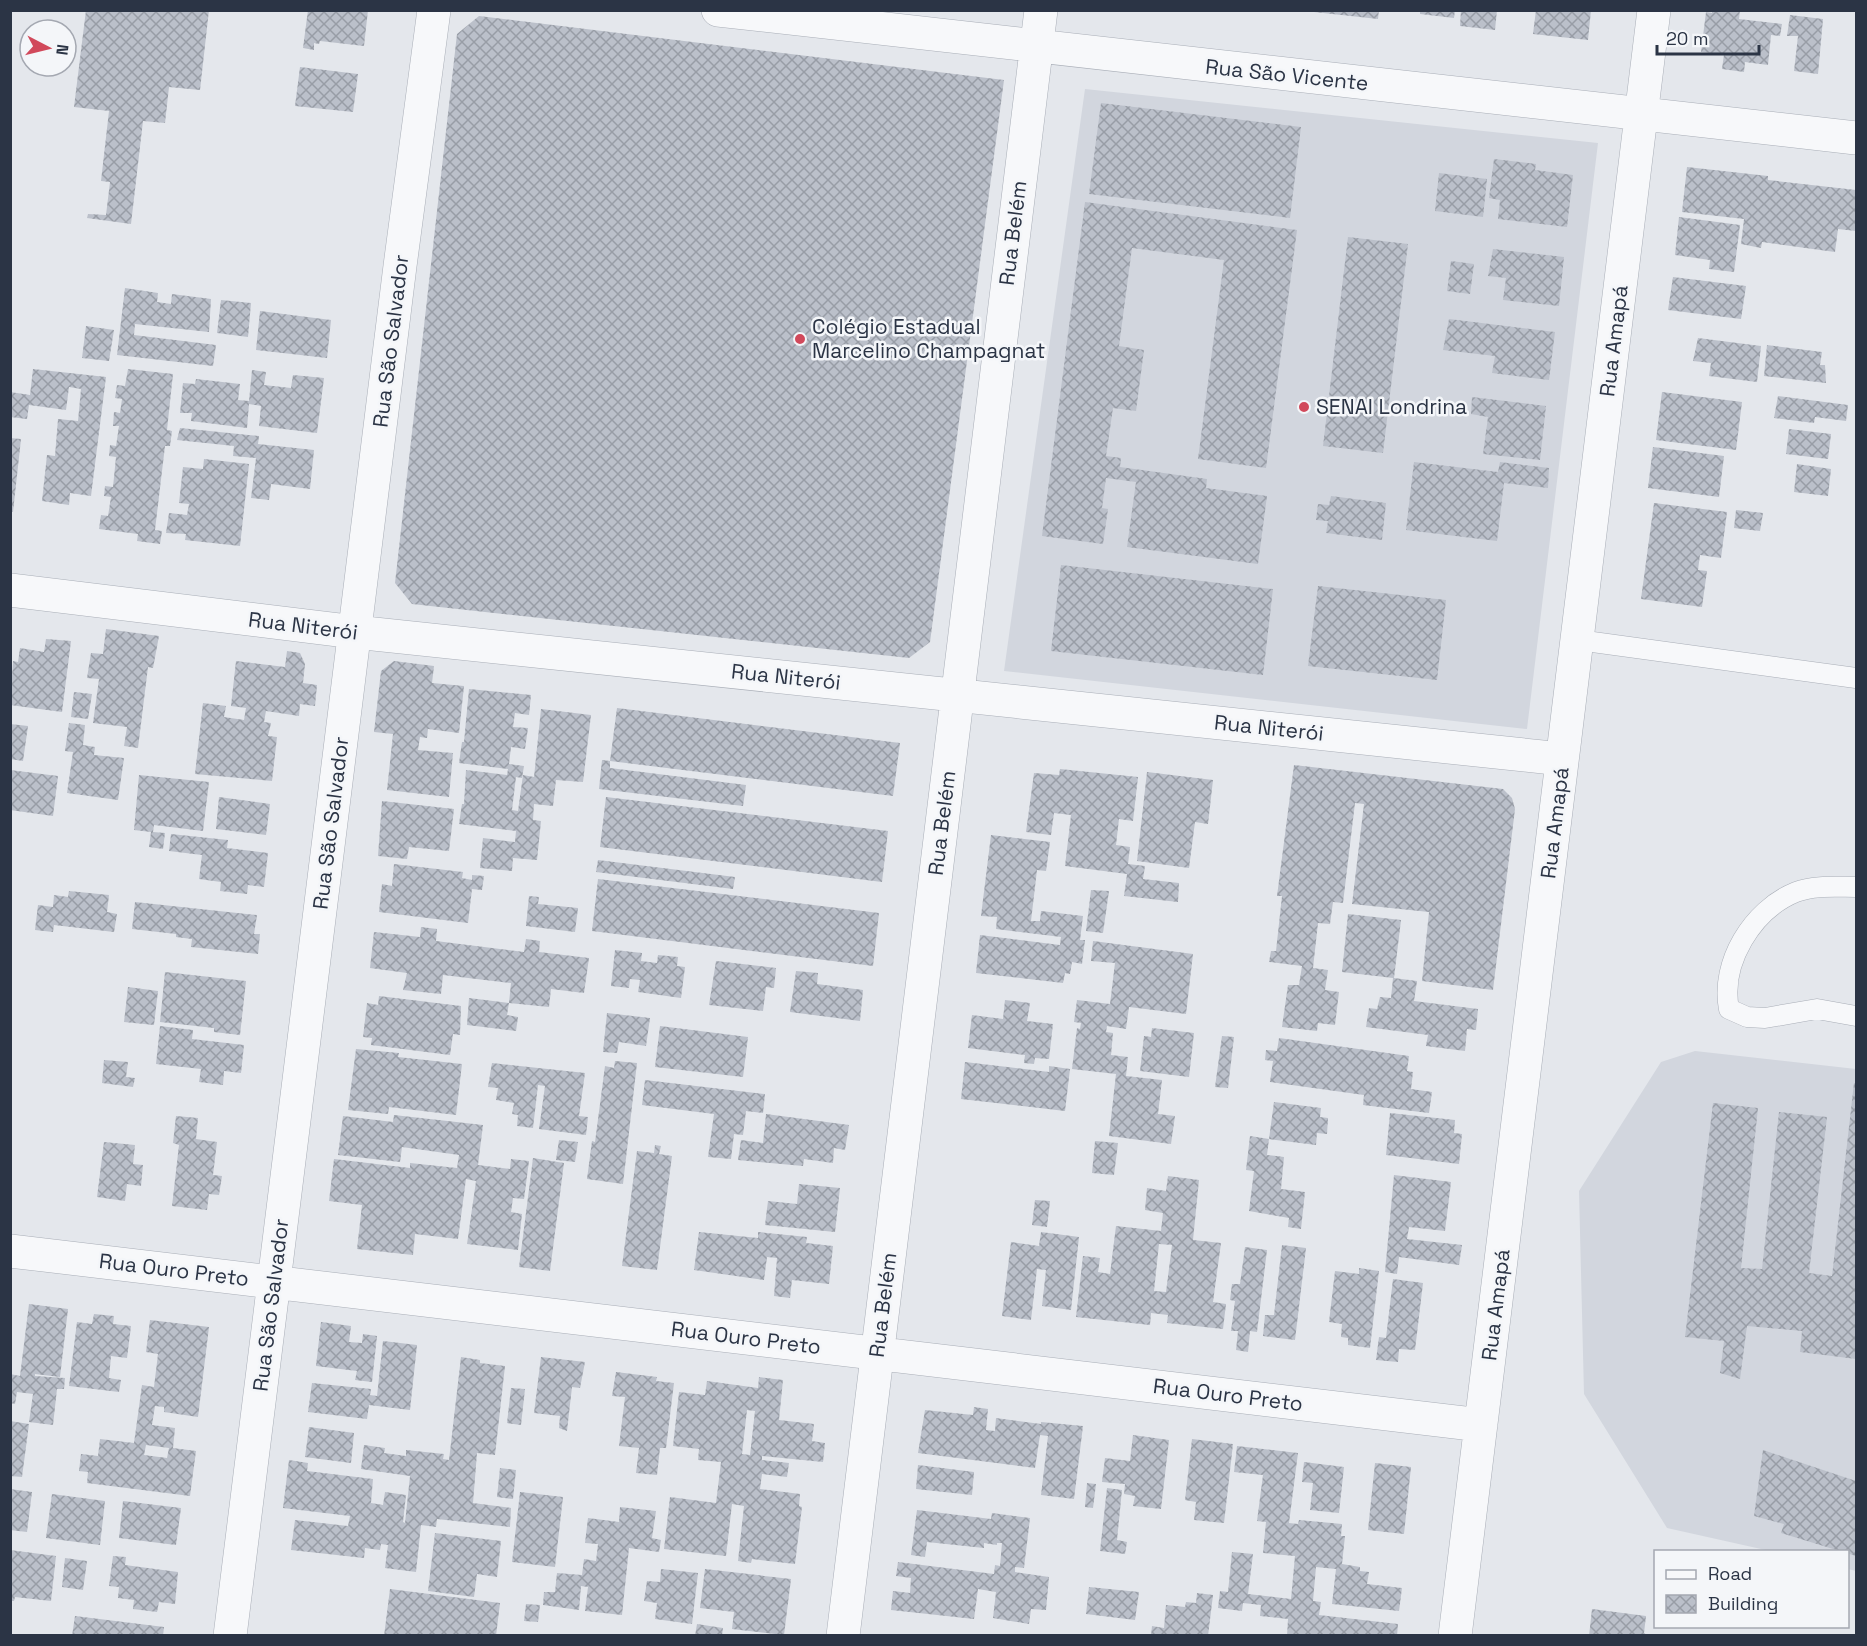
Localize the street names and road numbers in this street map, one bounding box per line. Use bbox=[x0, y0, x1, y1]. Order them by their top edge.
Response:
street label: Rua São Vicente bbox=[1204, 53, 1370, 96]
street label: Rua Belém bbox=[993, 179, 1032, 287]
street label: Rua São Salvador bbox=[367, 253, 415, 429]
street label: Rua Amapá bbox=[1593, 284, 1634, 398]
street label: Rua Niterói bbox=[247, 605, 359, 646]
street label: Rua Niterói bbox=[730, 657, 842, 696]
street label: Rua Niterói bbox=[1213, 708, 1325, 747]
street label: Rua São Salvador bbox=[307, 735, 355, 911]
street label: Rua Amapá bbox=[1534, 766, 1575, 880]
street label: Rua Belém bbox=[922, 769, 961, 877]
street label: Rua São Salvador bbox=[247, 1217, 295, 1393]
street label: Rua Ouro Preto bbox=[98, 1247, 251, 1292]
street label: Rua Amapá bbox=[1475, 1248, 1516, 1362]
street label: Rua Belém bbox=[863, 1251, 902, 1359]
street label: Rua Ouro Preto bbox=[670, 1315, 823, 1360]
street label: Rua Ouro Preto bbox=[1152, 1372, 1305, 1417]

